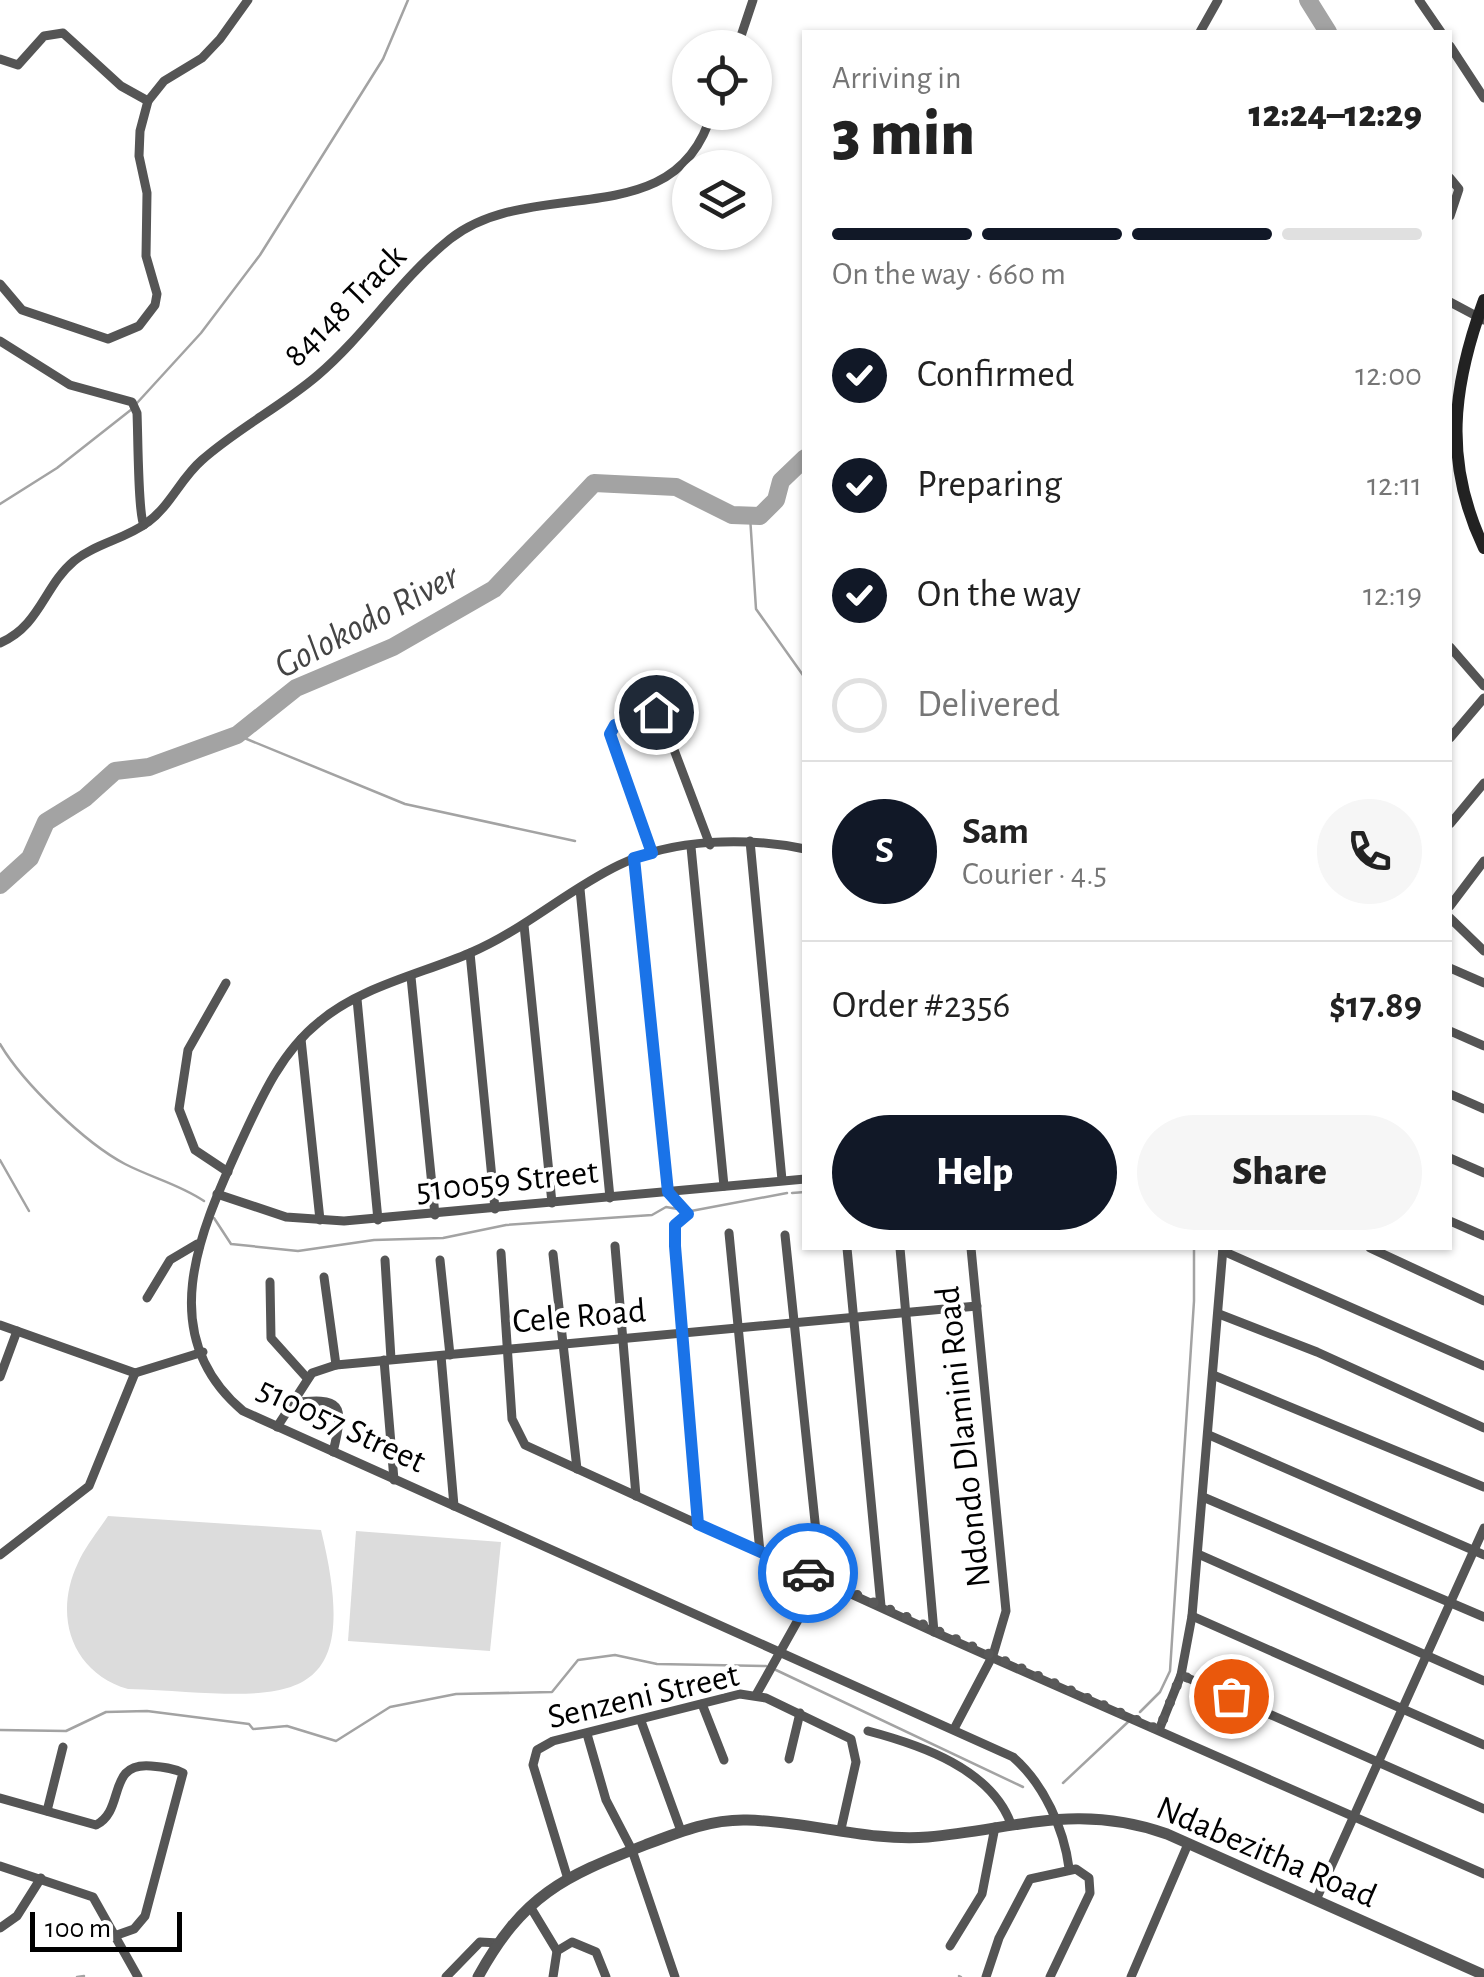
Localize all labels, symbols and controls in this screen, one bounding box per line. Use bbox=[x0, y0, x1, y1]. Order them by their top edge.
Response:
map controls bbox=[672, 30, 772, 250]
button: locate bbox=[672, 30, 772, 130]
text: Arriving in bbox=[832, 62, 961, 94]
text: 12:24–12:29 bbox=[1249, 96, 1422, 134]
text: 3 min bbox=[832, 102, 975, 167]
button: layers bbox=[672, 150, 772, 250]
street label: 84148 Track bbox=[277, 238, 413, 374]
text: On the way · 660 m bbox=[832, 258, 1066, 290]
icon: check bbox=[832, 348, 887, 403]
text: Confirmed bbox=[917, 356, 1074, 394]
text: 12:00 bbox=[1355, 359, 1422, 391]
icon: check bbox=[832, 458, 887, 513]
text: Preparing bbox=[917, 466, 1062, 504]
text: 12:11 bbox=[1367, 469, 1422, 501]
water label: Golokodo River bbox=[269, 557, 467, 686]
icon: check bbox=[832, 568, 887, 623]
text: On the way bbox=[917, 576, 1081, 614]
text: 12:19 bbox=[1363, 579, 1422, 611]
pin bbox=[614, 670, 699, 755]
icon: home bbox=[629, 685, 684, 740]
text: Delivered bbox=[917, 686, 1060, 724]
button: phone bbox=[1317, 799, 1422, 904]
text: Sam bbox=[962, 813, 1029, 851]
text: S bbox=[875, 832, 894, 870]
text: Courier · 4.5 bbox=[962, 858, 1107, 890]
text: Order #2356 bbox=[832, 987, 1010, 1025]
text: $17.89 bbox=[1329, 987, 1422, 1025]
button: Help bbox=[832, 1115, 1117, 1230]
button: Share bbox=[1137, 1115, 1422, 1230]
street label: 510059 Street bbox=[414, 1155, 600, 1208]
street label: Ndondo Dlamini Road bbox=[930, 1284, 997, 1589]
street label: Cele Road bbox=[511, 1293, 647, 1340]
street label: 510057 Street bbox=[252, 1371, 431, 1479]
courier bbox=[758, 1523, 858, 1623]
icon: car bbox=[781, 1546, 836, 1601]
pin bbox=[1189, 1654, 1274, 1739]
street label: Senzeni Street bbox=[545, 1658, 742, 1735]
icon: bag bbox=[1204, 1669, 1259, 1724]
street label: Ndabezitha Road bbox=[1151, 1790, 1382, 1914]
scale bar bbox=[30, 1907, 182, 1952]
text: 100 m bbox=[45, 1915, 111, 1943]

